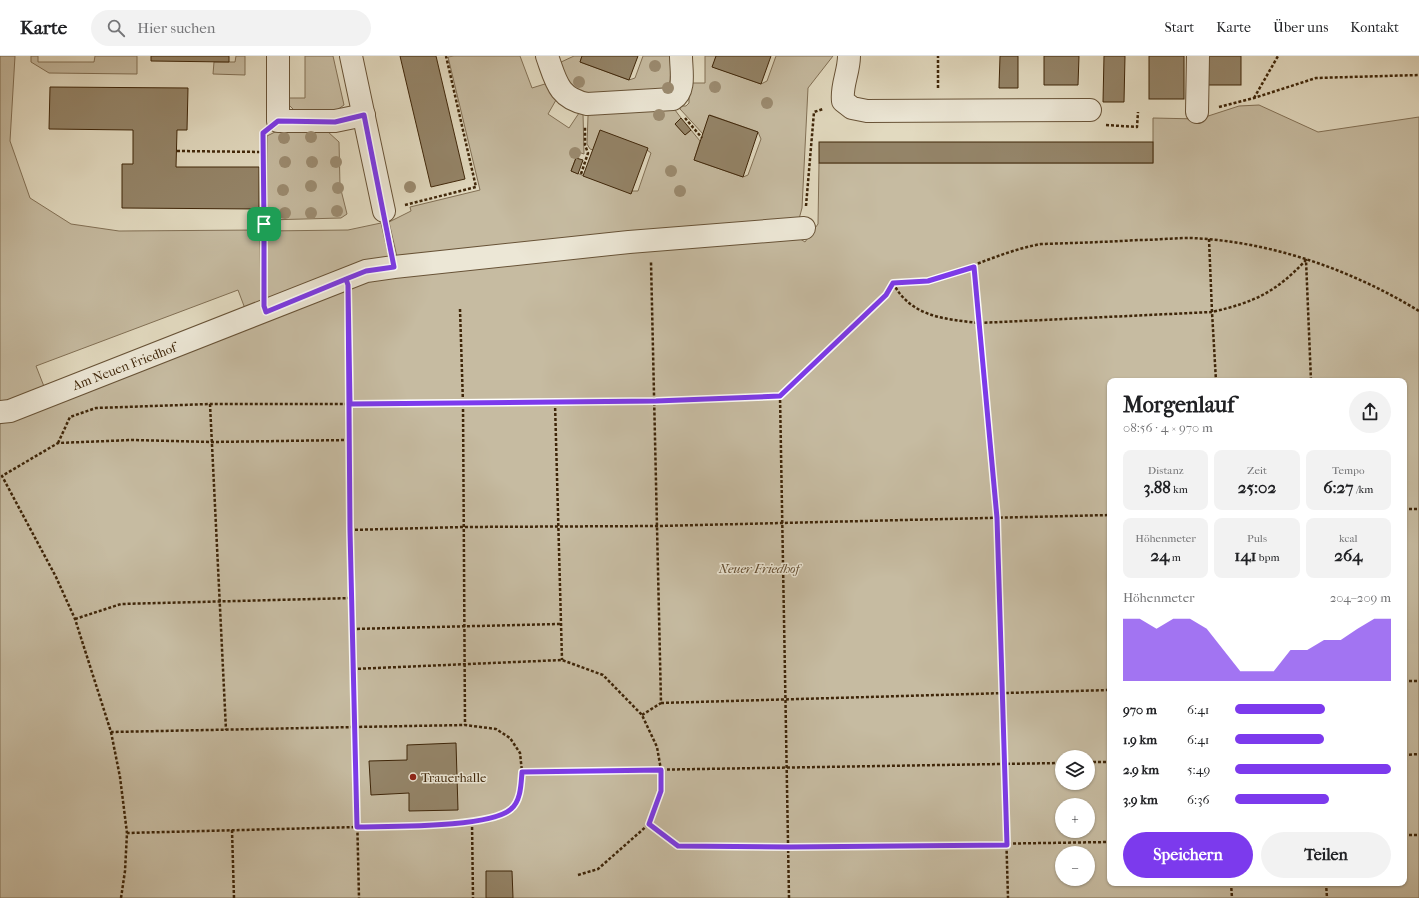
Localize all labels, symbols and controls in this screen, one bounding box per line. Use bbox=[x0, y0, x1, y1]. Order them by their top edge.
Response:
search box bbox=[91, 10, 371, 46]
text: Karte bbox=[20, 17, 67, 39]
icon: search bbox=[105, 17, 127, 39]
text: Hier suchen bbox=[137, 19, 215, 37]
text: Start bbox=[1165, 19, 1194, 36]
text: Karte bbox=[1216, 19, 1251, 36]
text: Über uns bbox=[1273, 19, 1328, 36]
text: Kontakt bbox=[1350, 19, 1399, 36]
pin bbox=[247, 207, 281, 241]
icon: arrive bbox=[253, 213, 275, 235]
street label: Am Neuen Friedhof bbox=[69, 339, 181, 394]
button: share bbox=[1349, 391, 1391, 433]
text: Morgenlauf bbox=[1123, 392, 1234, 418]
text: 08:56 · 4 × 970 m bbox=[1123, 420, 1213, 435]
text: Distanz bbox=[1148, 464, 1184, 477]
text: Zeit bbox=[1247, 464, 1267, 477]
text: Tempo bbox=[1332, 464, 1365, 477]
text: 3.88 bbox=[1143, 477, 1171, 497]
text: 25:02 bbox=[1238, 477, 1276, 497]
text: 6:27 bbox=[1323, 477, 1354, 497]
text: km bbox=[1171, 483, 1188, 496]
text: /km bbox=[1354, 483, 1373, 496]
text: Höhenmeter bbox=[1135, 532, 1196, 545]
text: Puls bbox=[1247, 532, 1267, 545]
text: kcal bbox=[1339, 532, 1358, 545]
text: 24 bbox=[1151, 545, 1169, 565]
text: 141 bbox=[1234, 545, 1256, 565]
text: 264 bbox=[1334, 545, 1362, 565]
text: m bbox=[1169, 551, 1181, 564]
text: bpm bbox=[1256, 551, 1280, 564]
park label: Neuer Friedhof bbox=[718, 561, 802, 576]
text: Höhenmeter bbox=[1123, 590, 1195, 605]
text: 204–209 m bbox=[1330, 590, 1391, 605]
text: 970 m bbox=[1123, 702, 1157, 717]
text: 6:41 bbox=[1187, 702, 1210, 717]
text: 1.9 km bbox=[1123, 732, 1157, 747]
text: 6:41 bbox=[1187, 732, 1210, 747]
map controls bbox=[1055, 750, 1095, 886]
button: layers bbox=[1055, 750, 1095, 790]
text: 2.9 km bbox=[1123, 762, 1159, 777]
text: 5:49 bbox=[1187, 762, 1210, 777]
place label: Trauerhalle bbox=[421, 770, 487, 785]
marker: Trauerhalle bbox=[408, 772, 418, 782]
text: 3.9 km bbox=[1123, 792, 1158, 807]
text: 6:36 bbox=[1187, 792, 1210, 807]
button: + bbox=[1055, 798, 1095, 838]
button: Speichern bbox=[1123, 832, 1253, 878]
button: Teilen bbox=[1261, 832, 1391, 878]
button: − bbox=[1055, 846, 1095, 886]

